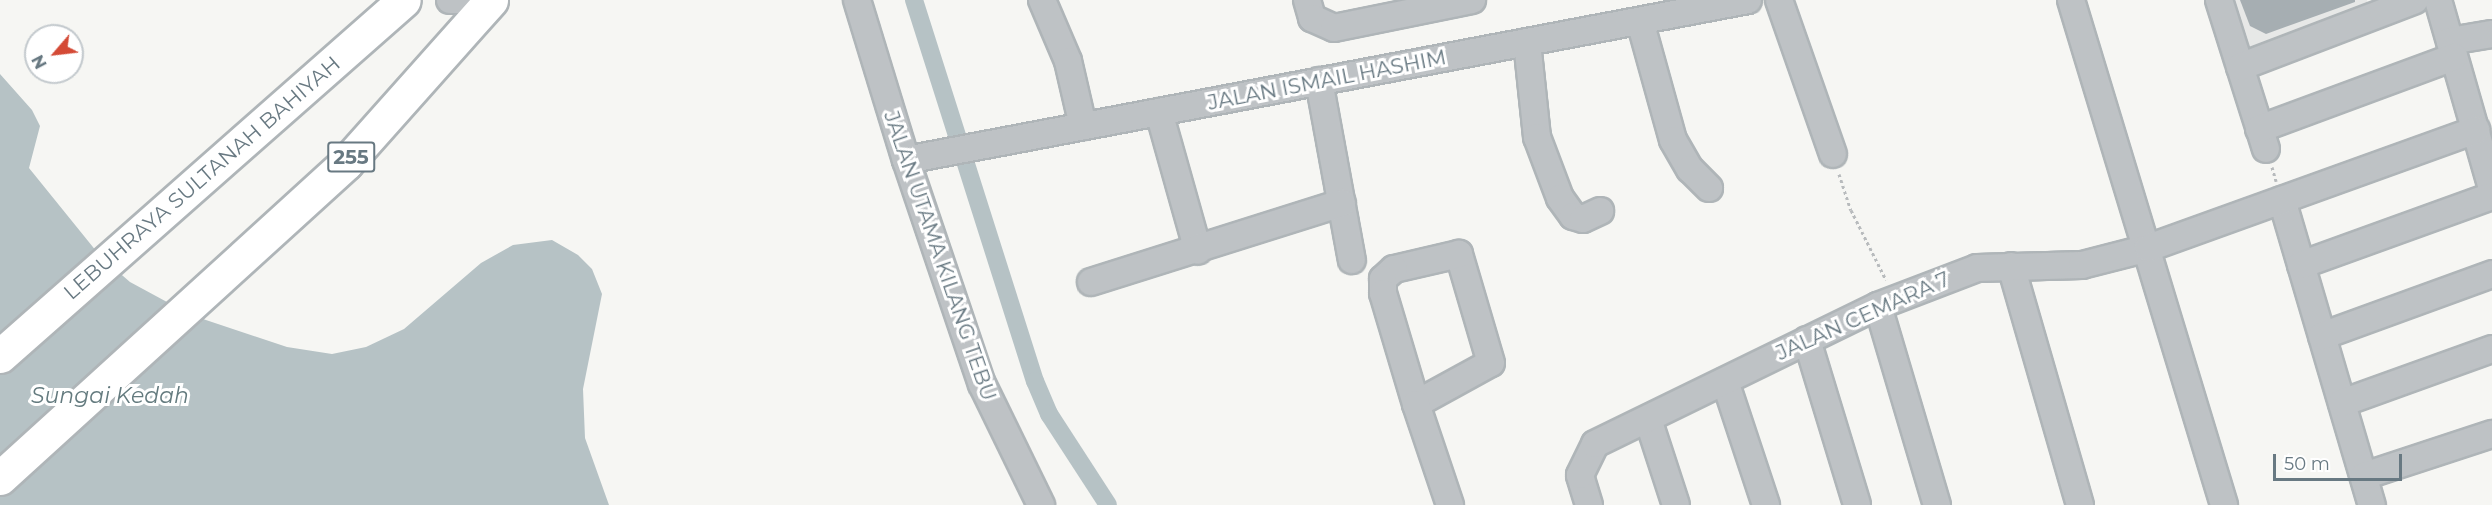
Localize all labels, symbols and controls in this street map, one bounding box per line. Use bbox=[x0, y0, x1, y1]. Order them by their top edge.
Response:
north arrow bbox=[24, 24, 84, 84]
street label: JALAN ISMAIL HASHIM bbox=[1206, 45, 1448, 115]
street label: LEBUHRAYA SULTANAH BAHIYAH bbox=[59, 51, 345, 305]
text: N bbox=[28, 52, 51, 72]
street label: JALAN UTAMA KILANG TEBU bbox=[878, 108, 1002, 404]
road number: 255 bbox=[327, 140, 375, 174]
street label: JALAN CEMARA 7 bbox=[1772, 266, 1954, 366]
water label: Sungai Kedah bbox=[31, 383, 189, 409]
scale bar bbox=[2276, 442, 2405, 480]
text: 50 m bbox=[2284, 453, 2330, 475]

